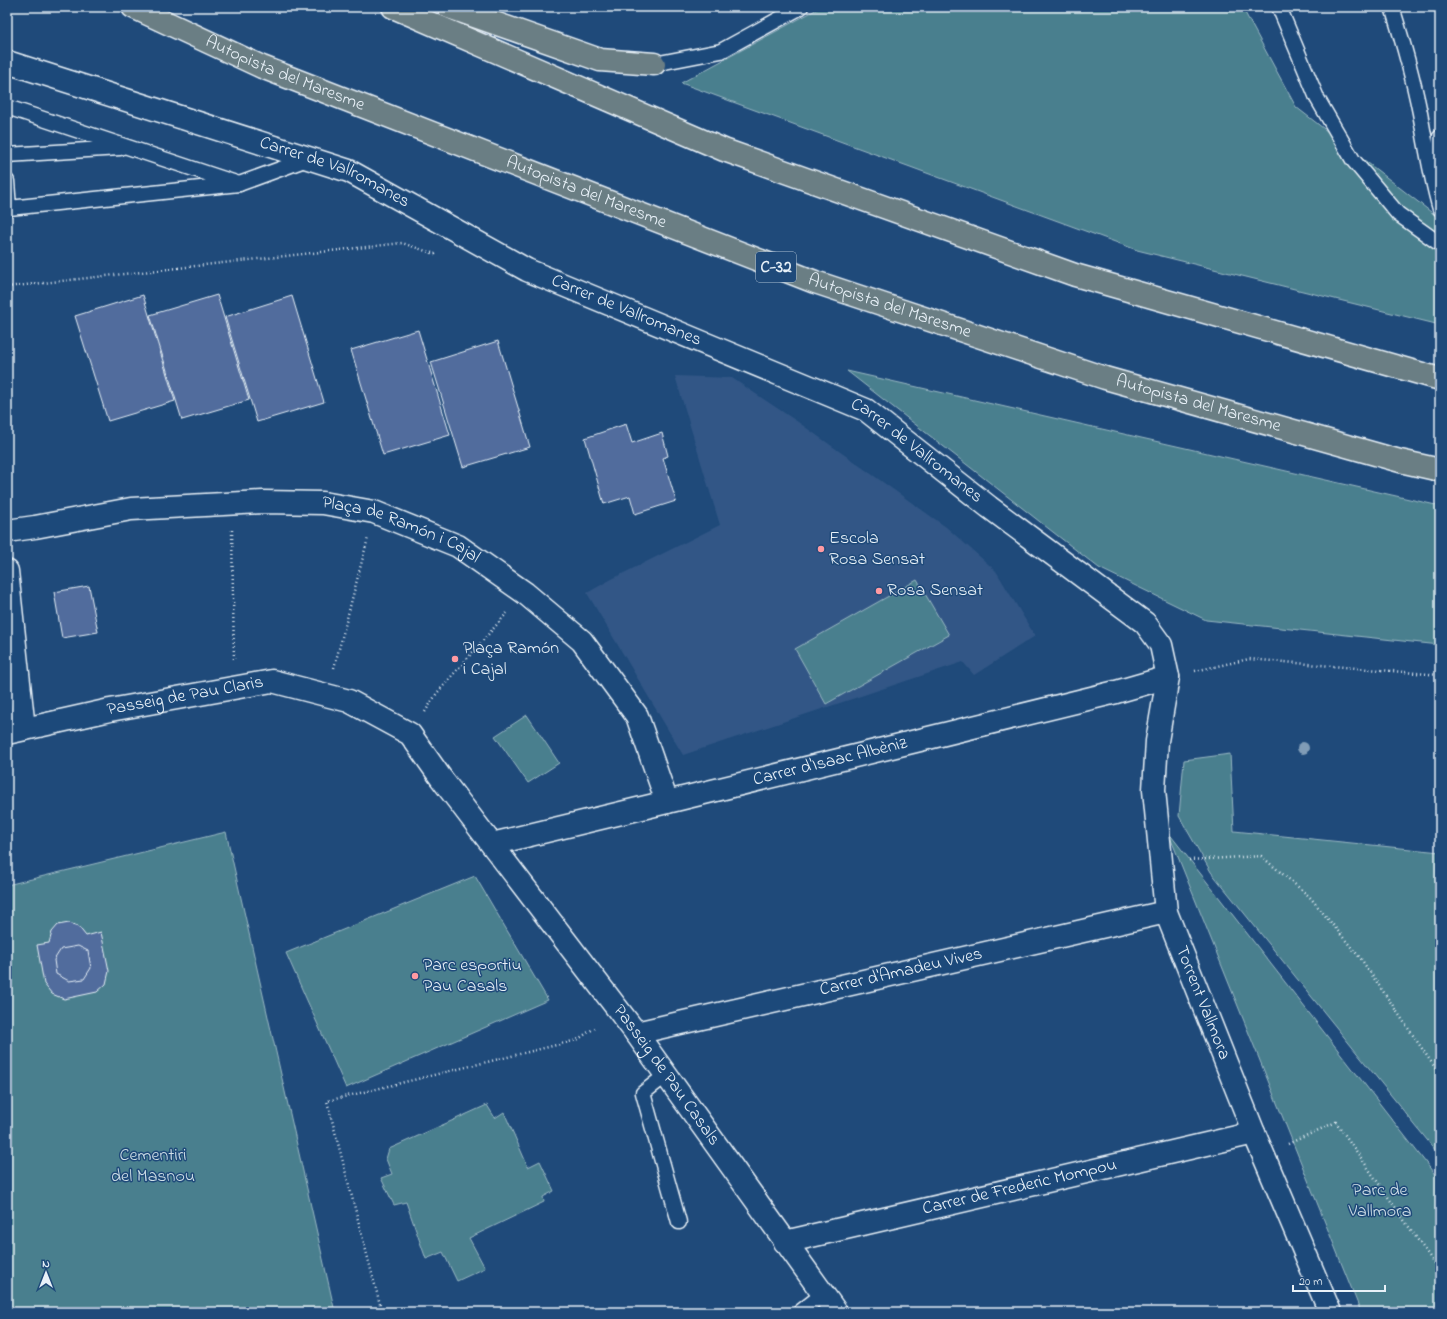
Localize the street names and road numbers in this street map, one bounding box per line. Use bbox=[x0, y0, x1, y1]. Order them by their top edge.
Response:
street label: Autopista del Maresme bbox=[201, 29, 369, 119]
street label: Carrer de Vallromanes bbox=[256, 130, 414, 215]
street label: Autopista del Maresme bbox=[502, 150, 671, 236]
road number: C-32 bbox=[756, 252, 796, 282]
street label: Autopista del Maresme bbox=[804, 267, 975, 346]
street label: Carrer de Vallromanes bbox=[547, 268, 705, 354]
street label: Autopista del Maresme bbox=[1113, 369, 1285, 440]
street label: Carrer de Vallromanes bbox=[846, 392, 988, 510]
street label: Plaça de Ramón i Cajal bbox=[320, 490, 485, 570]
street label: Passeig de Pau Claris bbox=[105, 670, 266, 723]
street label: Carrer d'Isaac Albèniz bbox=[751, 731, 910, 793]
street label: Carrer d'Amadeu Vives bbox=[817, 941, 985, 1004]
street label: Torrent Vallmora bbox=[1168, 942, 1237, 1064]
street label: Passeig de Pau Casals bbox=[606, 1000, 726, 1151]
street label: Carrer de Frederic Mompou bbox=[920, 1152, 1120, 1223]

